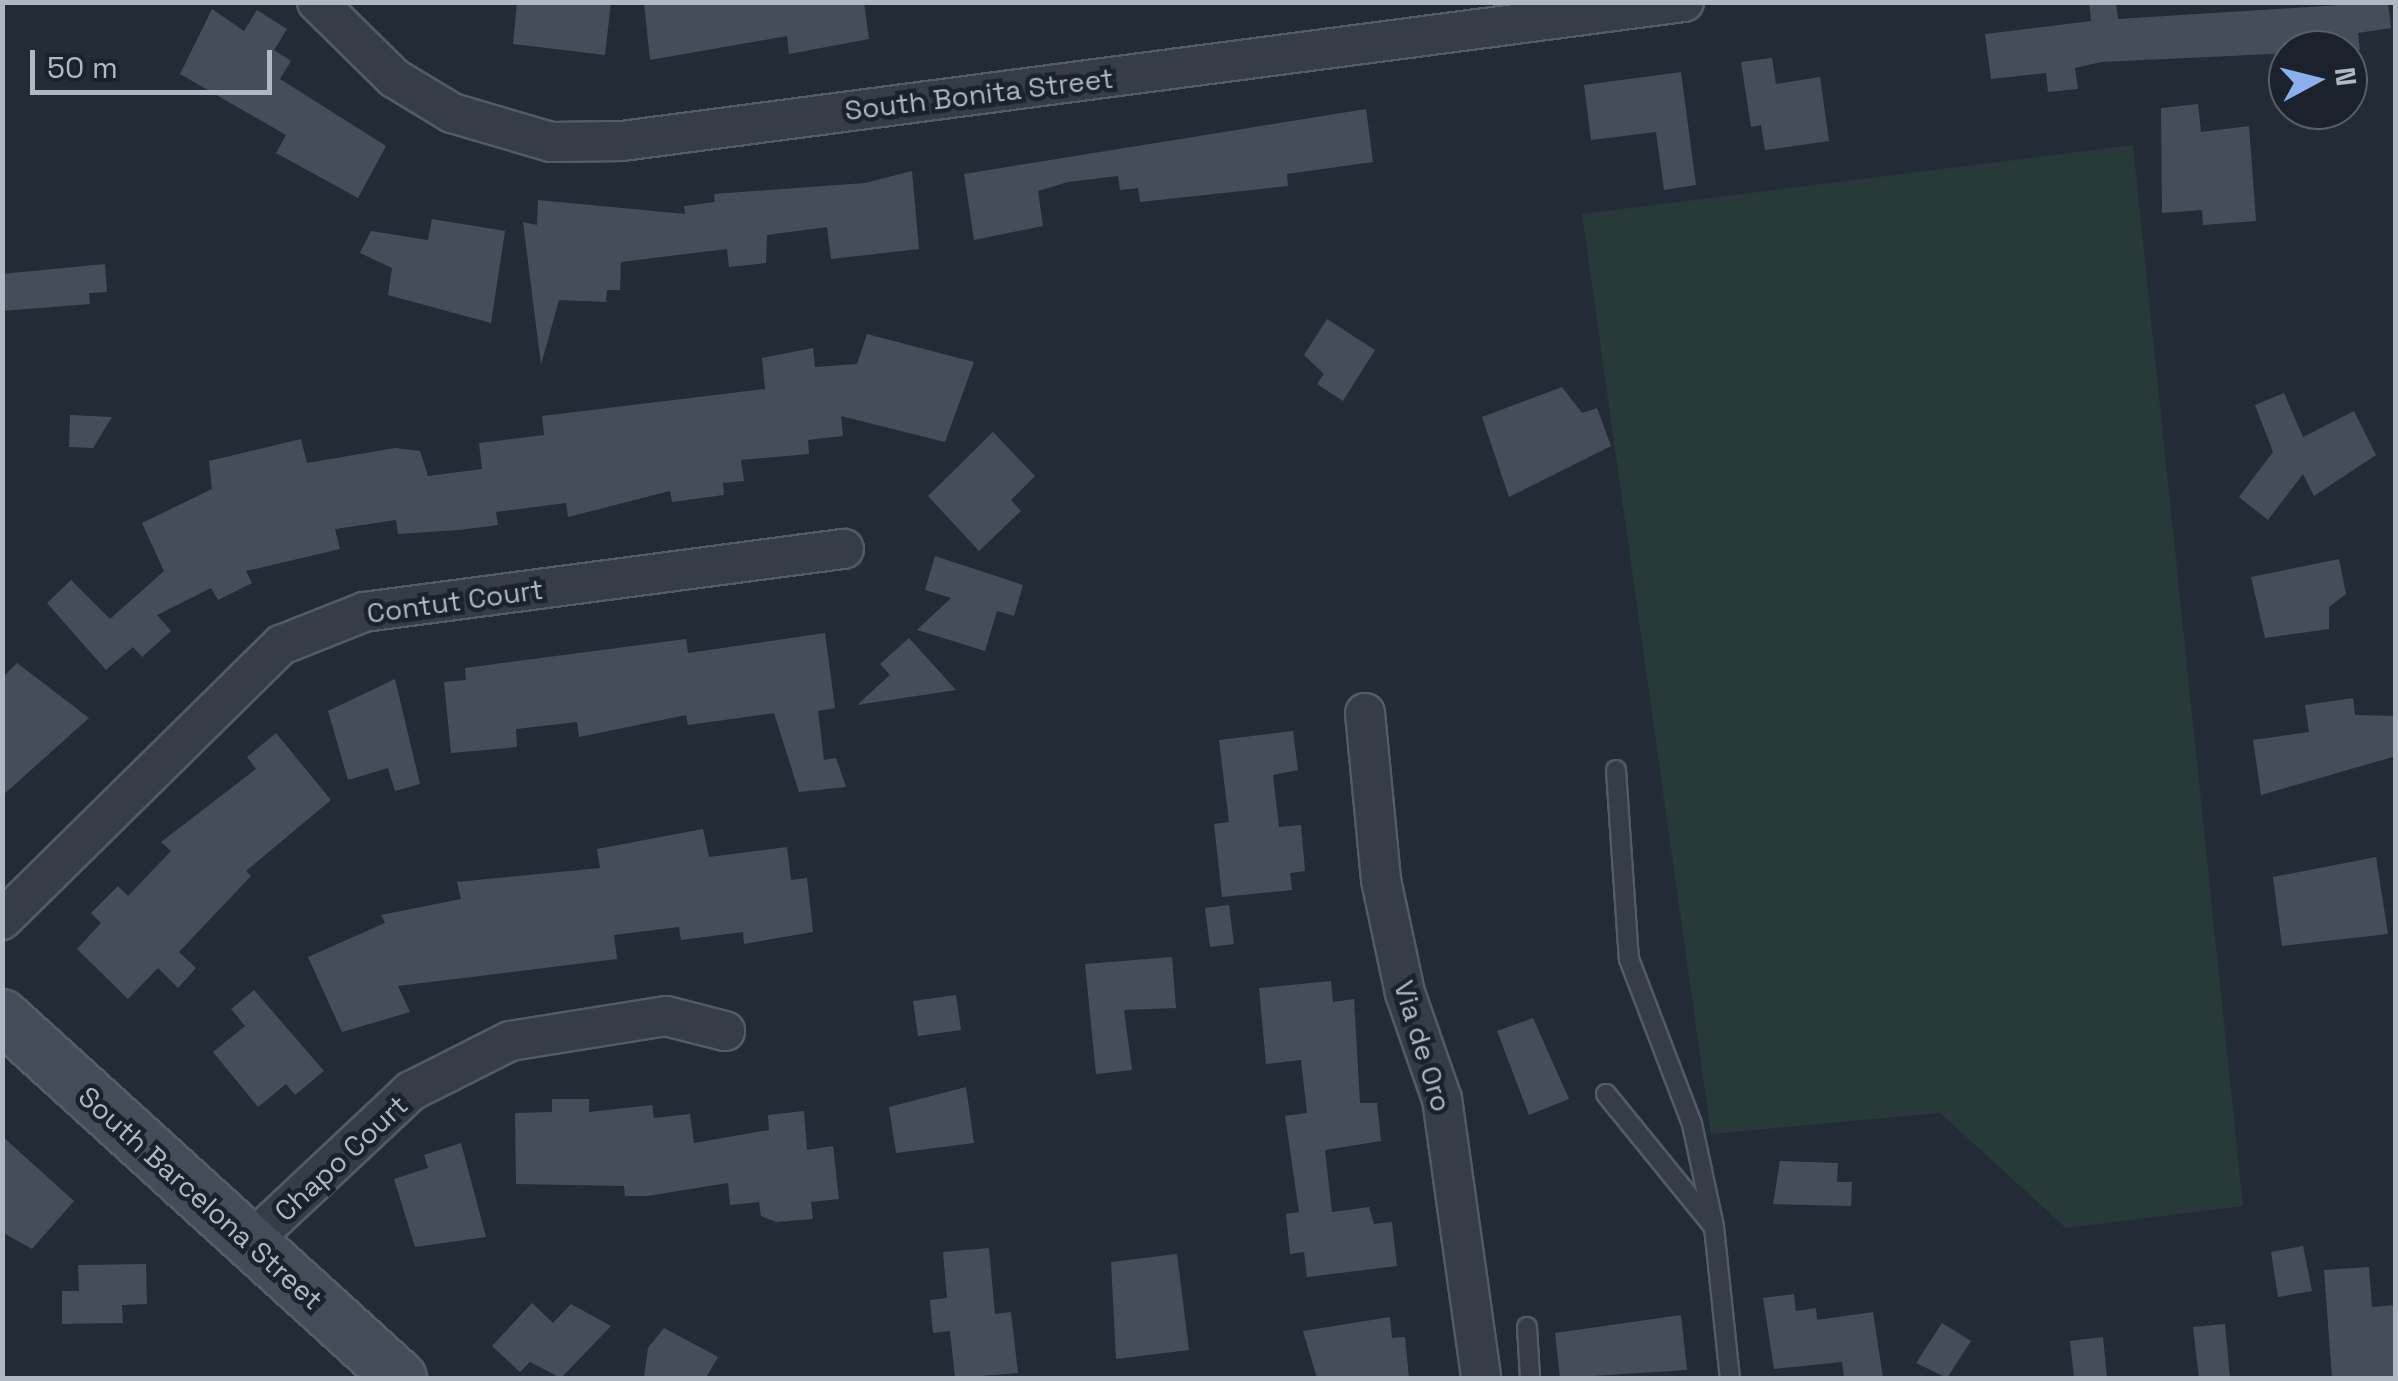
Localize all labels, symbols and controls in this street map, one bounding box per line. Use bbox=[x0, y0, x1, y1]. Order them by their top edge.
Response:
scale bar bbox=[35, 30, 278, 92]
north arrow bbox=[2268, 30, 2368, 130]
text: 50 m bbox=[47, 48, 118, 87]
street label: South Bonita Street bbox=[843, 61, 1115, 127]
text: N bbox=[2327, 65, 2365, 88]
street label: Contut Court bbox=[365, 572, 545, 630]
street label: Via de Oro bbox=[1387, 976, 1459, 1116]
street label: South Barcelona Street bbox=[72, 1079, 330, 1317]
street label: Chapo Court bbox=[268, 1088, 414, 1228]

